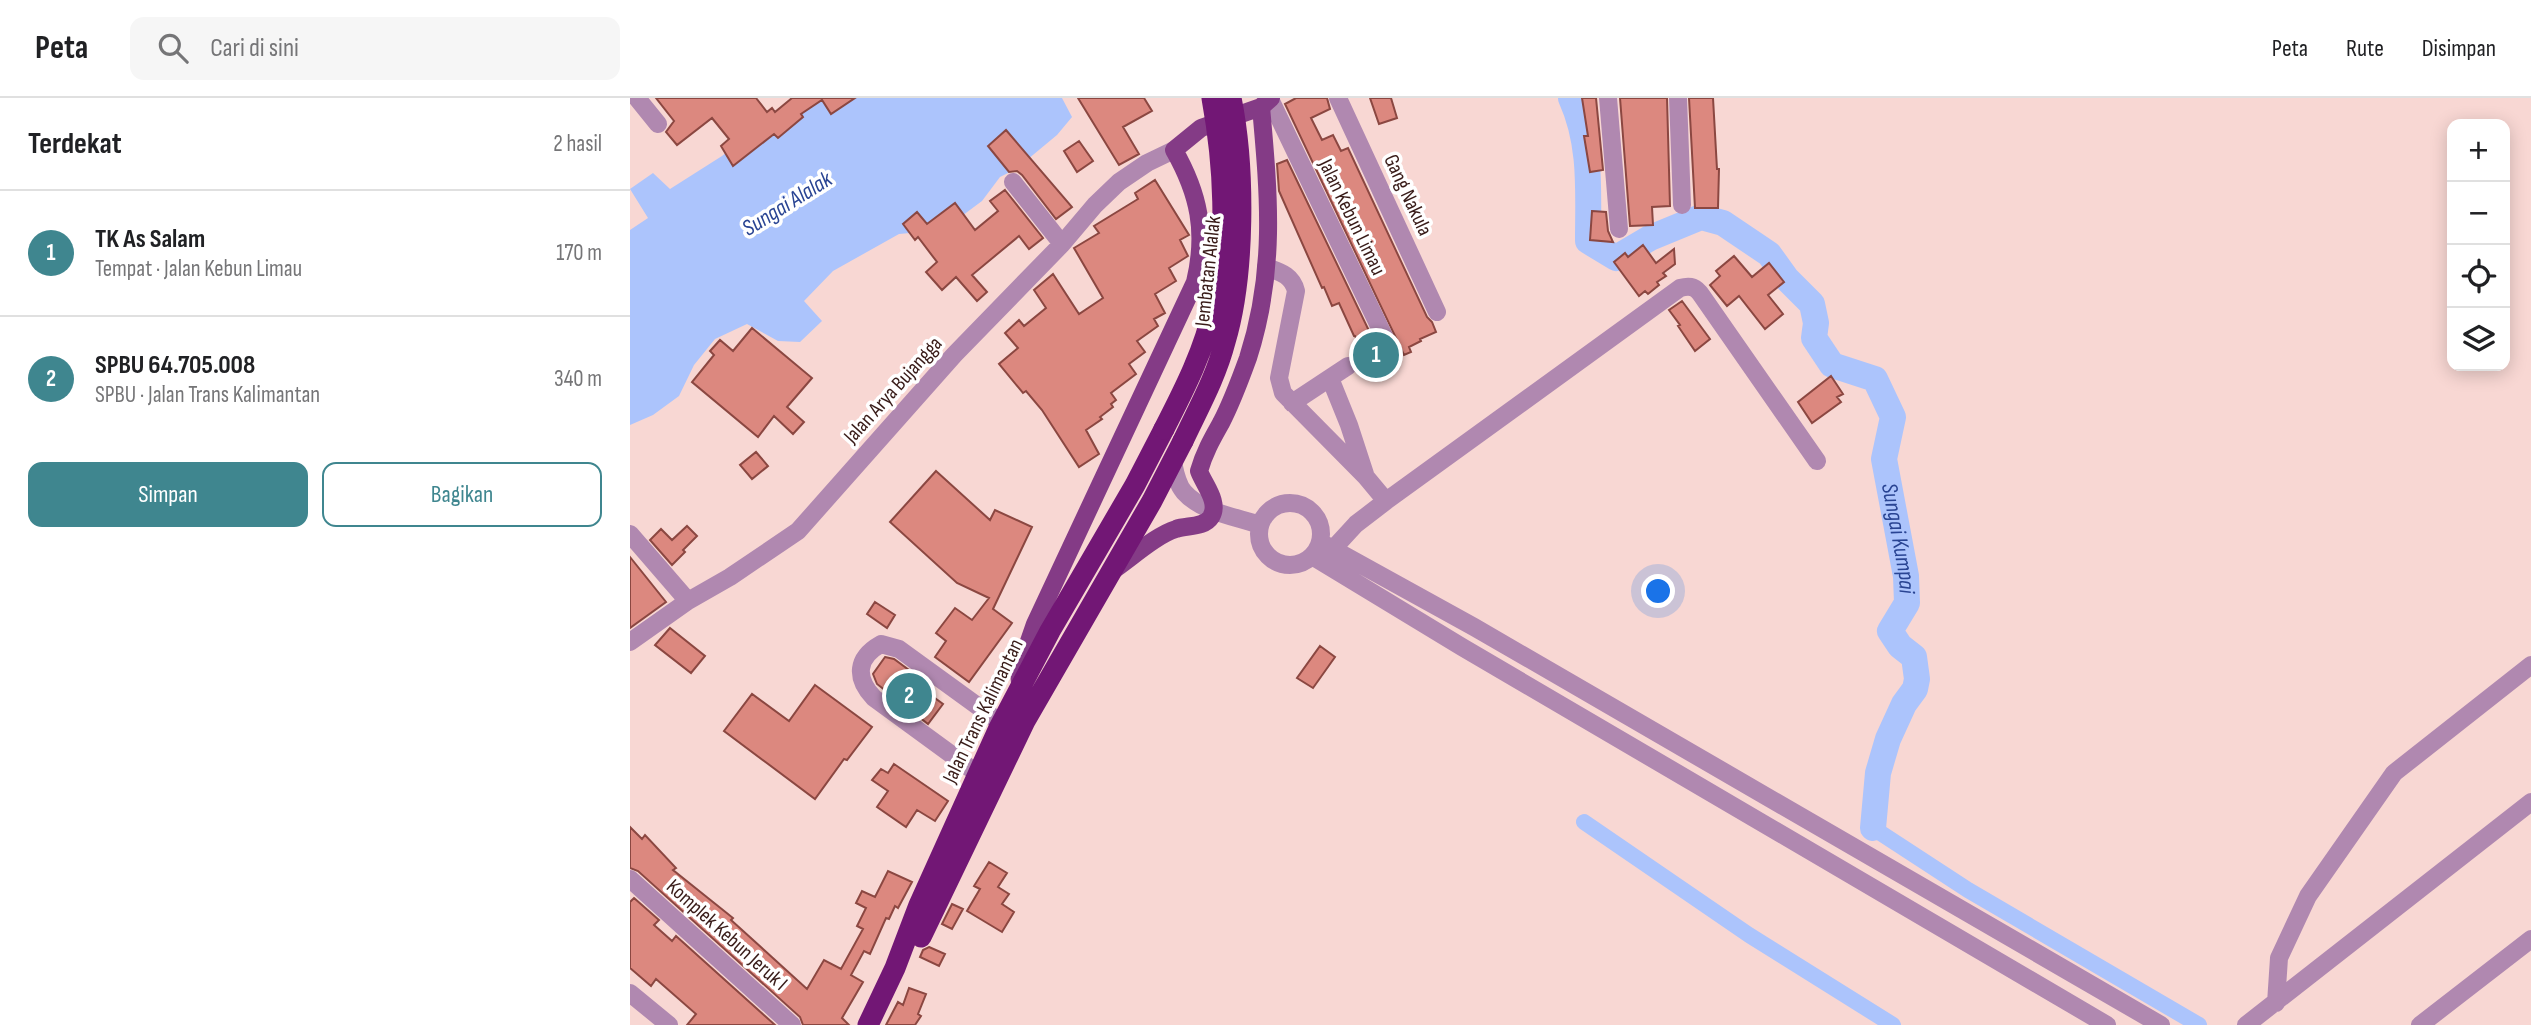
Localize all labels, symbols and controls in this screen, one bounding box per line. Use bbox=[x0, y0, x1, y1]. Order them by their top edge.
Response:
search box bbox=[130, 17, 620, 80]
text: Peta bbox=[35, 28, 88, 68]
icon: search bbox=[154, 29, 192, 67]
text: Cari di sini bbox=[210, 33, 299, 64]
text: Peta bbox=[2272, 34, 2308, 63]
text: Rute bbox=[2346, 34, 2384, 63]
text: Disimpan bbox=[2422, 34, 2496, 63]
map controls bbox=[2447, 119, 2510, 371]
button: + bbox=[2447, 119, 2510, 182]
text: Terdekat bbox=[28, 126, 122, 162]
text: 2 hasil bbox=[553, 130, 602, 158]
street label: Gang Nakula bbox=[1378, 150, 1438, 240]
street label: Jalan Kebun Limau bbox=[1313, 154, 1391, 279]
water label: Sungai Alalak bbox=[737, 165, 838, 243]
button: − bbox=[2447, 182, 2510, 245]
street label: Jembatan Alalak bbox=[1190, 214, 1226, 328]
text: TK As Salam bbox=[95, 224, 205, 255]
text: 1 bbox=[46, 239, 56, 267]
text: 170 m bbox=[556, 239, 602, 267]
button: locate bbox=[2447, 245, 2510, 308]
text: Tempat · Jalan Kebun Limau bbox=[95, 255, 302, 283]
button: layers bbox=[2447, 308, 2510, 371]
pin: 1 bbox=[1353, 329, 1399, 381]
street label: Jalan Arya Bujangga bbox=[838, 331, 947, 449]
text: SPBU 64.705.008 bbox=[95, 350, 255, 381]
text: 2 bbox=[46, 365, 56, 393]
text: 340 m bbox=[554, 365, 602, 393]
text: SPBU · Jalan Trans Kalimantan bbox=[95, 381, 320, 409]
button: Simpan bbox=[28, 462, 308, 527]
button: Bagikan bbox=[322, 462, 602, 527]
water label: Sungai Kumpai bbox=[1875, 481, 1921, 595]
your location bbox=[1641, 574, 1675, 608]
street label: Jalan Trans Kalimantan bbox=[937, 635, 1029, 788]
pin: 2 bbox=[886, 670, 932, 722]
street label: Komplek Kebun Jeruk I bbox=[661, 874, 793, 996]

